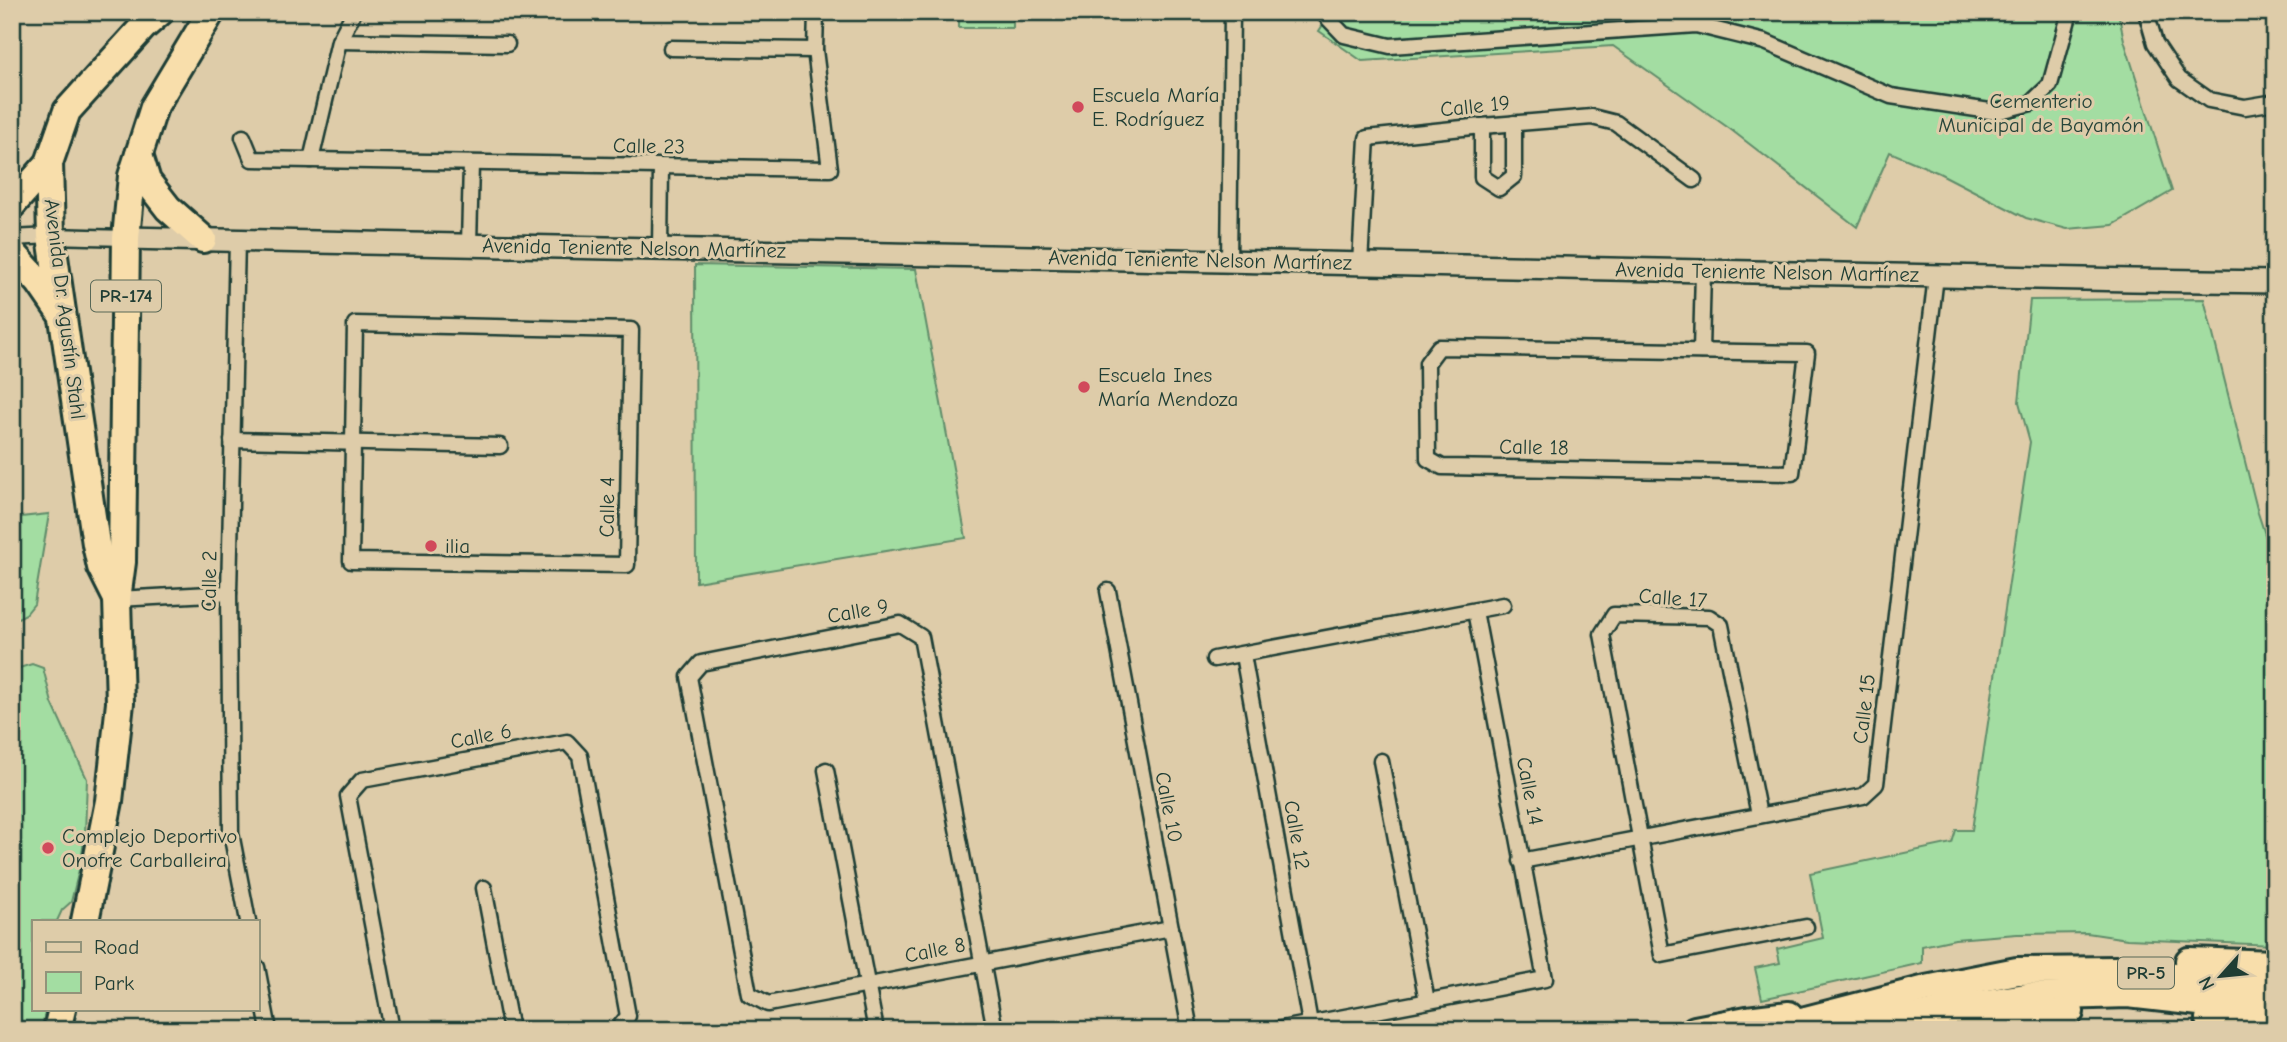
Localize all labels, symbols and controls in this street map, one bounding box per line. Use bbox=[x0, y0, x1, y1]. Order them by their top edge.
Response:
place label: Escuela María E. Rodríguez bbox=[1092, 83, 1220, 131]
park label: Cementerio Municipal de Bayamón bbox=[1938, 89, 2144, 137]
street label: Calle 19 bbox=[1439, 90, 1511, 122]
marker: Escuela María E. Rodríguez bbox=[1070, 99, 1086, 115]
street label: Calle 23 bbox=[613, 133, 685, 159]
street label: Avenida Dr. Agustín Stahl bbox=[40, 197, 90, 421]
street label: Avenida Teniente Nelson Martínez bbox=[482, 233, 786, 263]
street label: Avenida Teniente Nelson Martínez bbox=[1048, 245, 1352, 275]
street label: Avenida Teniente Nelson Martínez bbox=[1615, 257, 1919, 287]
road number: PR-174 bbox=[91, 280, 161, 312]
place label: Escuela Ines María Mendoza bbox=[1098, 363, 1238, 411]
marker: Escuela Ines María Mendoza bbox=[1076, 379, 1092, 395]
street label: Calle 18 bbox=[1499, 434, 1569, 460]
street label: Calle 4 bbox=[594, 476, 620, 538]
place label: ilia bbox=[445, 534, 470, 558]
marker: ilia bbox=[423, 538, 439, 554]
street label: Calle 2 bbox=[196, 550, 222, 612]
street label: Calle 17 bbox=[1638, 584, 1708, 612]
street label: Calle 9 bbox=[826, 594, 890, 628]
street label: Calle 15 bbox=[1848, 673, 1880, 745]
street label: Calle 6 bbox=[448, 718, 514, 754]
street label: Calle 14 bbox=[1512, 755, 1548, 827]
street label: Calle 10 bbox=[1150, 770, 1188, 844]
street label: Calle 12 bbox=[1279, 799, 1315, 871]
place label: Complejo Deportivo Onofre Carballeira bbox=[62, 824, 237, 872]
marker: Complejo Deportivo Onofre Carballeira bbox=[40, 840, 56, 856]
legend bbox=[32, 920, 259, 1010]
street label: Calle 8 bbox=[903, 932, 967, 968]
text: Road bbox=[94, 935, 139, 959]
north arrow bbox=[2186, 940, 2256, 1010]
road number: PR-5 bbox=[2118, 958, 2174, 988]
text: Park bbox=[94, 971, 134, 995]
text: N bbox=[2194, 973, 2219, 994]

